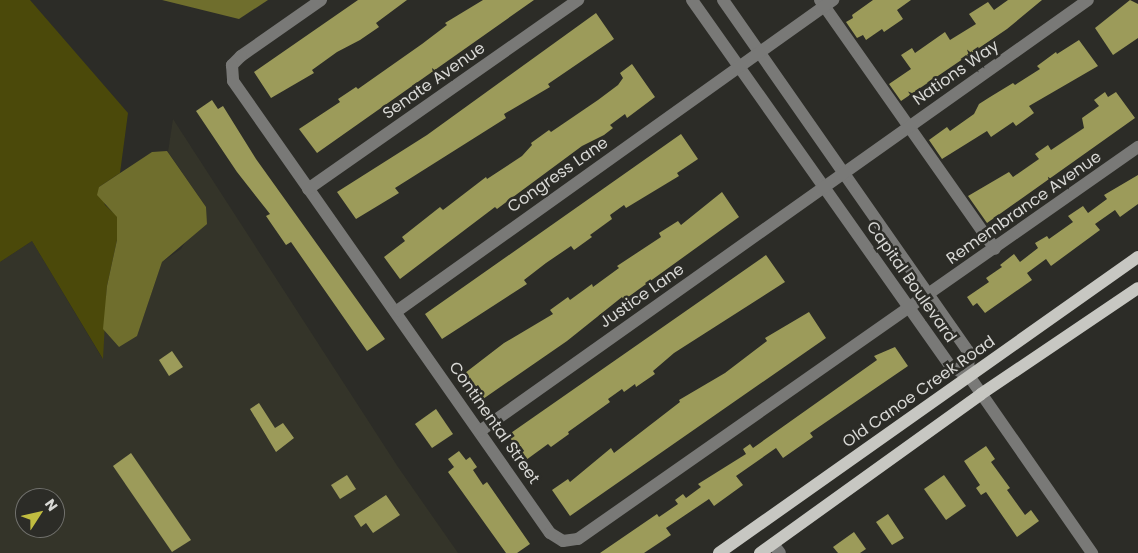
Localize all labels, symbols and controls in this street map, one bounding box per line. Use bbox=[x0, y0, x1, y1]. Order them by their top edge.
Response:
street label: Nations Way bbox=[909, 36, 1003, 110]
street label: Senate Avenue bbox=[379, 39, 489, 123]
street label: Congress Lane bbox=[504, 133, 612, 217]
street label: Remembrance Avenue bbox=[943, 147, 1105, 269]
street label: Capital Boulevard bbox=[862, 218, 960, 346]
street label: Justice Lane bbox=[596, 260, 688, 332]
street label: Old Canoe Creek Road bbox=[839, 332, 999, 452]
street label: Continental Street bbox=[445, 358, 543, 488]
north arrow bbox=[15, 488, 65, 538]
text: N bbox=[40, 495, 63, 515]

